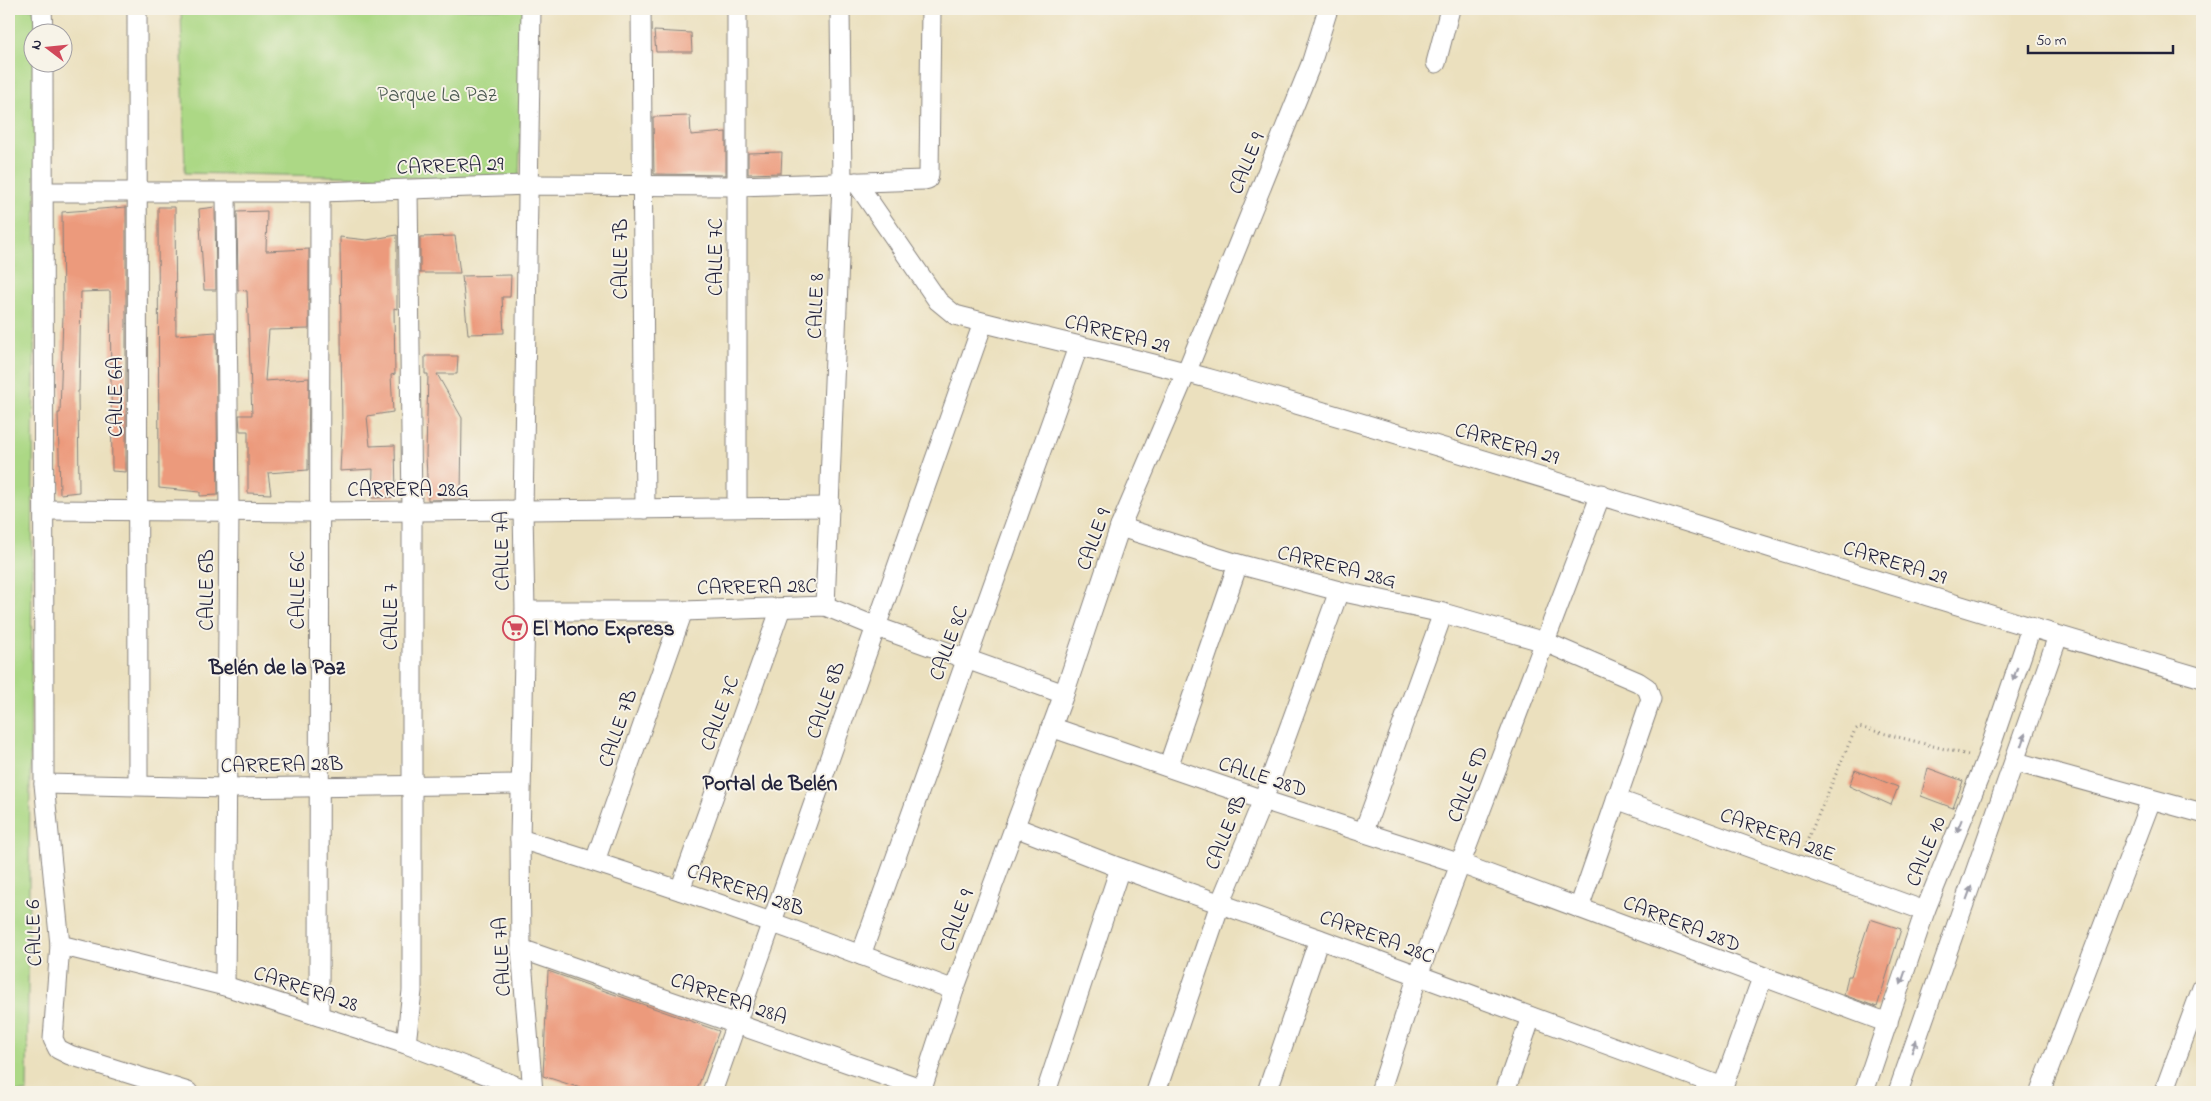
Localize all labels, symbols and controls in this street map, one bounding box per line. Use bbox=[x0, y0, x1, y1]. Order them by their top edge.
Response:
north arrow bbox=[22, 22, 72, 72]
scale bar bbox=[2028, 22, 2174, 54]
text: 50 m bbox=[2036, 30, 2067, 52]
text: N bbox=[26, 37, 48, 52]
park label: Parque La Paz bbox=[377, 81, 497, 111]
street label: CALLE 9 bbox=[1222, 128, 1274, 199]
street label: CARRERA 29 bbox=[396, 150, 505, 184]
street label: CALLE 7C bbox=[702, 218, 732, 296]
street label: CALLE 7B bbox=[607, 219, 637, 299]
street label: CALLE 8 bbox=[801, 273, 833, 340]
street label: CARRERA 29 bbox=[1061, 307, 1173, 363]
street label: CALLE 6A bbox=[102, 357, 132, 437]
street label: CARRERA 29 bbox=[1451, 416, 1563, 474]
street label: CARRERA 28G bbox=[347, 476, 469, 506]
street label: CALLE 9 bbox=[1070, 504, 1120, 575]
street label: CALLE 7A bbox=[487, 511, 519, 591]
street label: CARRERA 29 bbox=[1839, 534, 1951, 594]
street label: CARRERA 28G bbox=[1274, 539, 1399, 597]
street label: CALLE 6B bbox=[193, 549, 223, 631]
street label: CALLE 6C bbox=[284, 551, 314, 629]
street label: CARRERA 28C bbox=[697, 572, 817, 604]
street label: CALLE 7 bbox=[377, 583, 407, 650]
street label: CALLE 8C bbox=[923, 602, 977, 685]
supermarket icon: El Mono Express bbox=[502, 615, 528, 641]
place label: El Mono Express bbox=[532, 615, 675, 645]
district label: Belén de la Paz bbox=[208, 653, 346, 685]
street label: CALLE 8B bbox=[800, 658, 854, 743]
one-way arrow bbox=[2011, 666, 2018, 681]
street label: CALLE 7C bbox=[693, 672, 748, 756]
street label: CALLE 7B bbox=[592, 686, 646, 772]
one-way arrow bbox=[2019, 732, 2027, 747]
street label: CALLE 9D bbox=[1441, 742, 1497, 827]
street label: CALLE 28D bbox=[1214, 749, 1311, 806]
street label: CARRERA 28B bbox=[220, 750, 344, 782]
district label: Portal de Belén bbox=[703, 769, 838, 801]
street label: CALLE 9B bbox=[1198, 791, 1255, 875]
street label: CARRERA 28E bbox=[1715, 801, 1839, 871]
street label: CALLE 10 bbox=[1899, 812, 1955, 892]
one-way arrow bbox=[1955, 819, 1963, 833]
street label: CARRERA 28B bbox=[682, 857, 808, 925]
street label: CALLE 9 bbox=[933, 885, 983, 956]
one-way arrow bbox=[1965, 885, 1973, 900]
street label: CARRERA 28D bbox=[1618, 889, 1745, 961]
street label: CALLE 6 bbox=[19, 899, 51, 967]
street label: CARRERA 28C bbox=[1315, 903, 1438, 973]
street label: CALLE 7A bbox=[486, 916, 520, 997]
street label: CARRERA 28 bbox=[249, 959, 362, 1021]
street label: CARRERA 28A bbox=[666, 966, 791, 1034]
one-way arrow bbox=[1898, 971, 1906, 986]
one-way arrow bbox=[1911, 1039, 1918, 1054]

